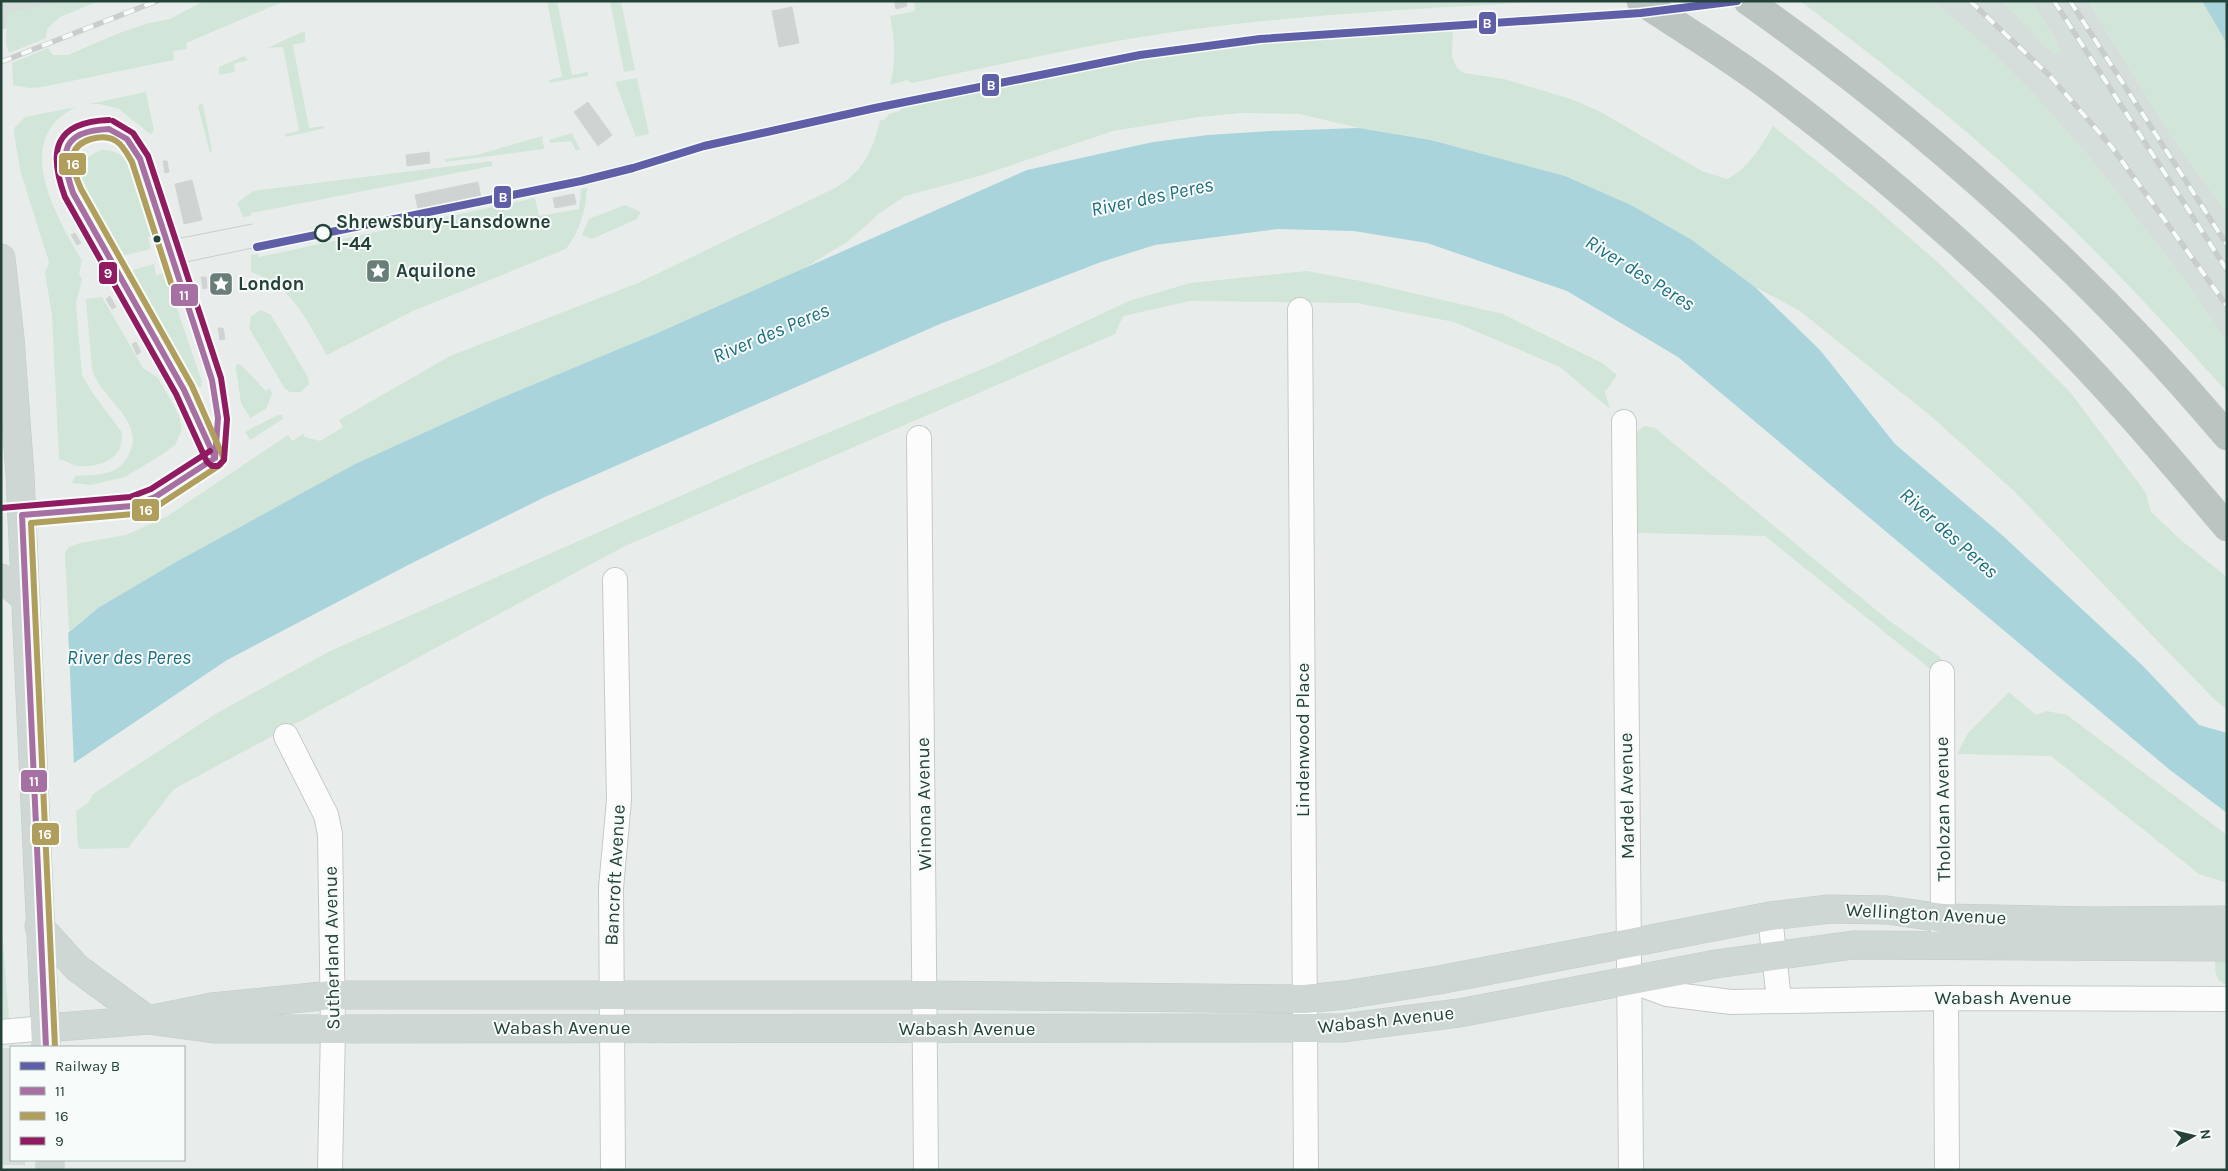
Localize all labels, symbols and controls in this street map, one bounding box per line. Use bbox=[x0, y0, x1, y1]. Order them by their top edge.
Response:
line badge: B bbox=[1478, 11, 1497, 35]
text: B bbox=[1482, 15, 1492, 32]
line badge: B bbox=[981, 73, 1000, 97]
text: B bbox=[986, 77, 996, 94]
line badge: 16 bbox=[58, 152, 87, 176]
text: 16 bbox=[66, 156, 80, 173]
water label: River des Peres bbox=[1089, 173, 1215, 221]
line badge: B bbox=[493, 185, 512, 209]
text: B bbox=[498, 189, 508, 206]
place label: Shrewsbury-Lansdowne I-44 bbox=[336, 211, 551, 255]
marker: Shrewsbury-Lansdowne I-44 bbox=[314, 224, 332, 242]
water label: River des Peres bbox=[1581, 230, 1699, 316]
unlabelled marker bbox=[152, 234, 162, 244]
place icon: Aquilone bbox=[365, 258, 391, 284]
place label: Aquilone bbox=[396, 260, 476, 282]
line badge: 9 bbox=[98, 261, 118, 285]
text: 9 bbox=[104, 265, 112, 282]
place icon: London bbox=[208, 271, 234, 297]
place label: London bbox=[238, 273, 304, 295]
line badge: 11 bbox=[170, 283, 199, 307]
text: 11 bbox=[179, 287, 189, 304]
water label: River des Peres bbox=[709, 298, 833, 368]
water label: River des Peres bbox=[1895, 483, 2003, 583]
line badge: 16 bbox=[131, 498, 160, 522]
text: 16 bbox=[139, 502, 153, 519]
water label: River des Peres bbox=[67, 646, 191, 669]
street label: Lindenwood Place bbox=[1292, 663, 1314, 817]
street label: Mardel Avenue bbox=[1615, 732, 1639, 860]
street label: Tholozan Avenue bbox=[1931, 736, 1955, 882]
street label: Winona Avenue bbox=[912, 737, 936, 871]
line badge: 11 bbox=[20, 769, 48, 793]
text: 11 bbox=[29, 773, 39, 790]
street label: Bancroft Avenue bbox=[600, 804, 630, 946]
line badge: 16 bbox=[31, 822, 60, 846]
text: 16 bbox=[38, 826, 52, 843]
street label: Sutherland Avenue bbox=[320, 866, 344, 1030]
street label: Wellington Avenue bbox=[1845, 899, 2007, 929]
street label: Wabash Avenue bbox=[1934, 987, 2072, 1009]
street label: Wabash Avenue bbox=[1317, 1002, 1455, 1038]
street label: Wabash Avenue bbox=[493, 1017, 631, 1039]
street label: Wabash Avenue bbox=[898, 1018, 1036, 1040]
legend bbox=[10, 1046, 185, 1161]
text: Railway B bbox=[55, 1057, 120, 1075]
text: 11 bbox=[55, 1082, 65, 1100]
text: 16 bbox=[55, 1107, 69, 1125]
north arrow bbox=[2168, 1111, 2218, 1161]
text: N bbox=[2196, 1128, 2214, 1140]
text: 9 bbox=[55, 1132, 64, 1150]

